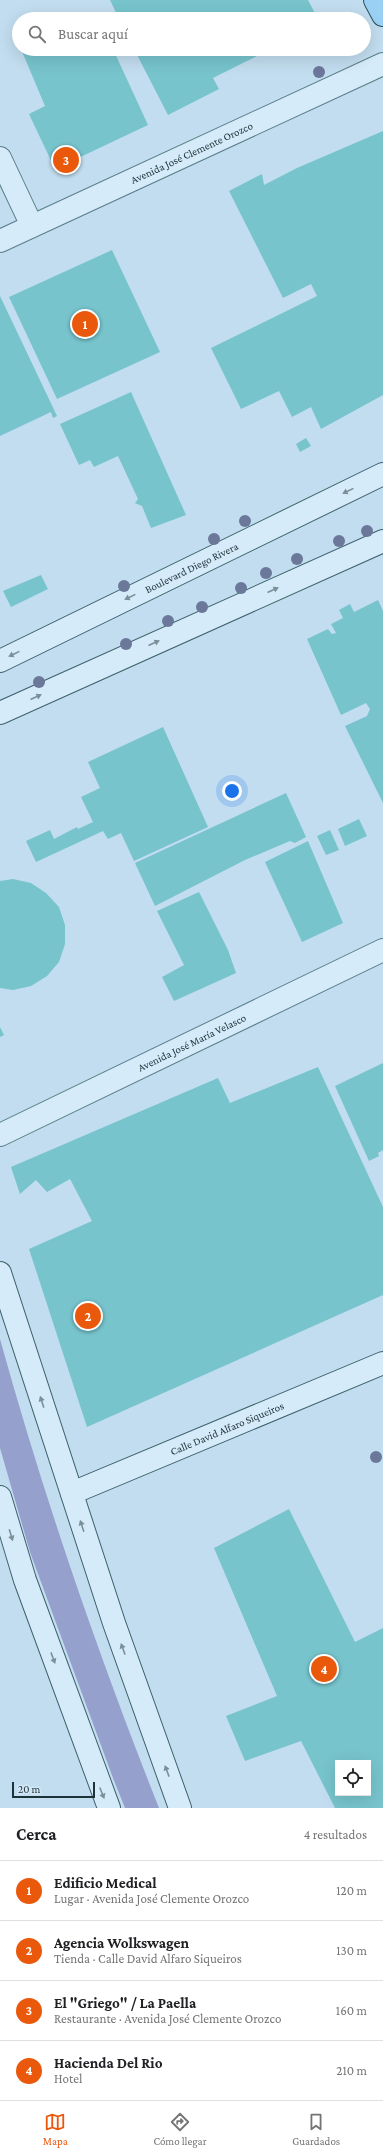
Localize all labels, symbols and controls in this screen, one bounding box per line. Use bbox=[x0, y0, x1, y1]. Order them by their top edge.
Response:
search box bbox=[12, 12, 371, 56]
icon: search bbox=[26, 23, 48, 45]
text: Buscar aquí bbox=[58, 26, 128, 42]
street label: Avenida José Clemente Orozco bbox=[129, 119, 255, 186]
pin: 3 bbox=[53, 145, 79, 175]
pin: 1 bbox=[72, 309, 98, 339]
one-way arrow bbox=[342, 488, 354, 494]
street label: Boulevard Diego Rivera bbox=[143, 540, 240, 595]
one-way arrow bbox=[267, 587, 278, 593]
one-way arrow bbox=[125, 594, 136, 600]
one-way arrow bbox=[149, 640, 160, 646]
one-way arrow bbox=[8, 651, 19, 657]
one-way arrow bbox=[30, 693, 42, 699]
your location bbox=[222, 781, 242, 801]
street label: Avenida José María Velasco bbox=[136, 1011, 248, 1074]
pin: 2 bbox=[75, 1301, 101, 1331]
one-way arrow bbox=[38, 1396, 44, 1408]
street label: Calle David Alfaro Siqueiros bbox=[168, 1399, 286, 1457]
one-way arrow bbox=[79, 1519, 85, 1531]
one-way arrow bbox=[8, 1529, 14, 1541]
one-way arrow bbox=[120, 1643, 126, 1655]
one-way arrow bbox=[50, 1652, 56, 1664]
pin: 4 bbox=[311, 1654, 337, 1684]
map controls bbox=[335, 1760, 371, 1796]
button: locate bbox=[335, 1760, 371, 1796]
one-way arrow bbox=[163, 1765, 169, 1777]
scale bar bbox=[12, 1780, 95, 1799]
text: 20 m bbox=[18, 1783, 40, 1795]
one-way arrow bbox=[100, 1787, 106, 1799]
text: Cerca bbox=[16, 1825, 56, 1844]
text: 4 resultados bbox=[304, 1827, 367, 1842]
text: Edificio Medical bbox=[54, 1875, 157, 1891]
text: 1 bbox=[27, 1883, 31, 1898]
text: 120 m bbox=[336, 1883, 367, 1898]
text: Lugar · Avenida José Clemente Orozco bbox=[54, 1891, 249, 1906]
text: Agencia Wolkswagen bbox=[54, 1935, 189, 1951]
text: 2 bbox=[26, 1943, 32, 1958]
text: 130 m bbox=[336, 1943, 367, 1958]
text: Tienda · Calle David Alfaro Siqueiros bbox=[54, 1951, 242, 1966]
text: El "Griego" / La Paella bbox=[54, 1995, 196, 2011]
text: 3 bbox=[26, 2003, 32, 2018]
text: 160 m bbox=[336, 2003, 367, 2018]
text: Restaurante · Avenida José Clemente Orozco bbox=[54, 2011, 281, 2026]
text: Hacienda Del Rio bbox=[54, 2055, 163, 2071]
text: 4 bbox=[25, 2063, 33, 2078]
text: 210 m bbox=[336, 2063, 367, 2078]
text: Hotel bbox=[54, 2071, 82, 2086]
tab: Mapa bbox=[43, 2111, 68, 2147]
tab: Cómo llegar bbox=[153, 2111, 207, 2147]
tab: Guardados bbox=[292, 2111, 340, 2147]

